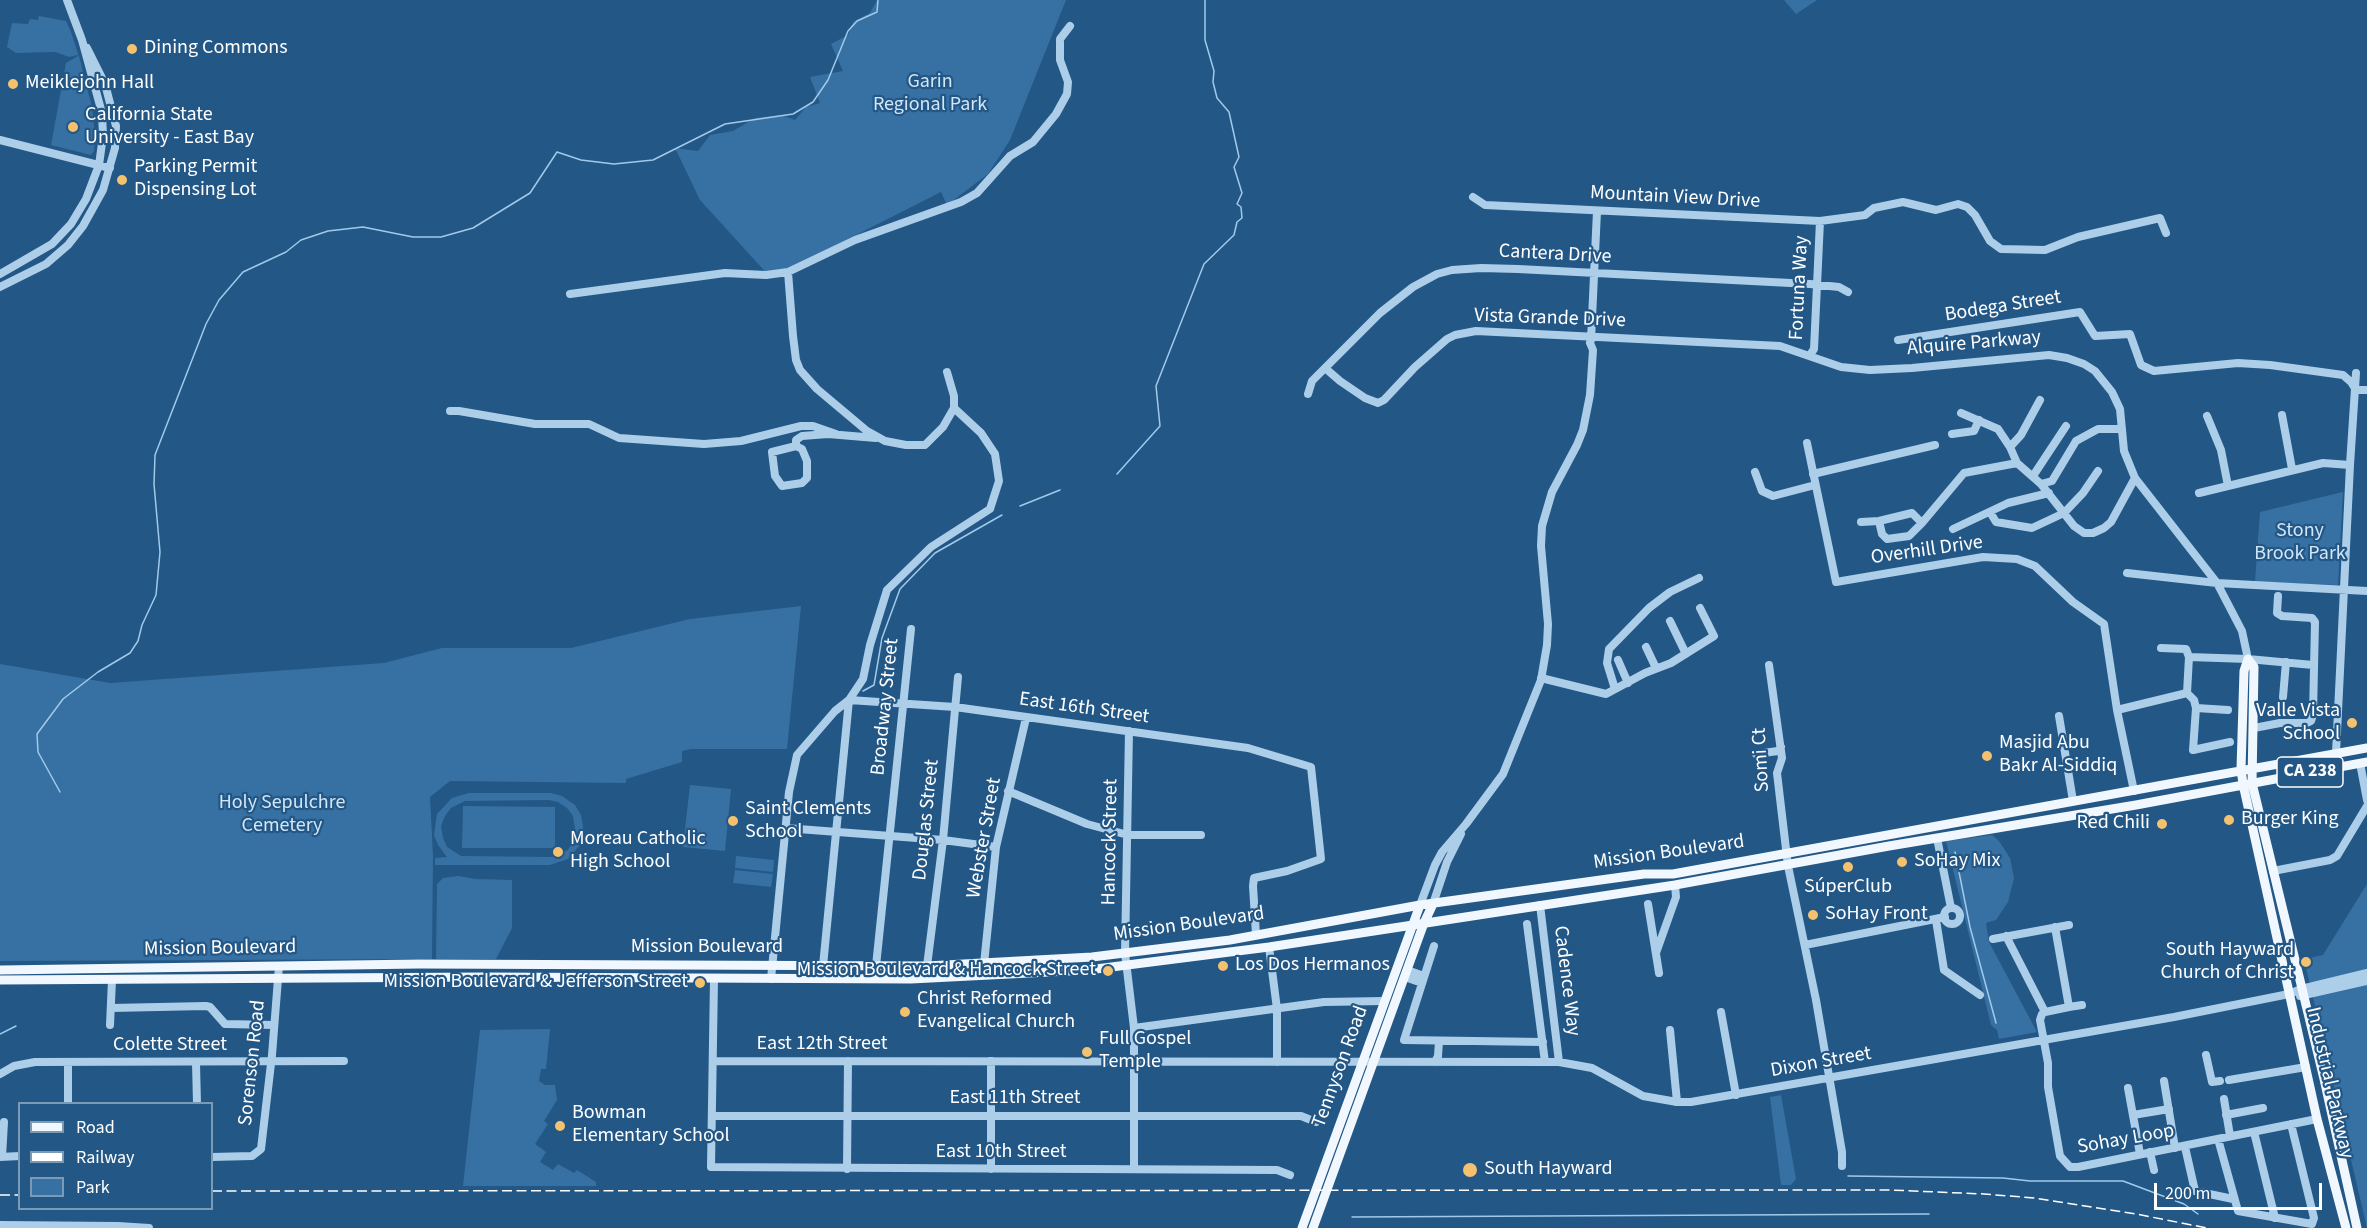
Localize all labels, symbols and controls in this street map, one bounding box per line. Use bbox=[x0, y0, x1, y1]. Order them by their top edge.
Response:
place label: Dining Commons bbox=[144, 37, 288, 61]
marker: Dining Commons bbox=[125, 42, 139, 56]
park label: Garin Regional Park bbox=[873, 71, 987, 118]
place label: Meiklejohn Hall bbox=[25, 72, 154, 96]
marker: Meiklejohn Hall bbox=[6, 77, 20, 91]
place label: California State University - East Bay bbox=[85, 104, 254, 151]
marker: California State University - East Bay bbox=[66, 120, 80, 134]
place label: Parking Permit Dispensing Lot bbox=[134, 156, 257, 203]
marker: Parking Permit Dispensing Lot bbox=[115, 173, 129, 187]
street label: Mountain View Drive bbox=[1589, 182, 1761, 214]
street label: Fortuna Way bbox=[1785, 235, 1815, 341]
street label: Cantera Drive bbox=[1498, 240, 1612, 270]
street label: Bodega Street bbox=[1943, 286, 2063, 328]
street label: Vista Grande Drive bbox=[1474, 304, 1626, 334]
street label: Alquire Parkway bbox=[1906, 326, 2042, 362]
park label: Stony Brook Park bbox=[2254, 520, 2346, 567]
street label: Overhill Drive bbox=[1870, 531, 1984, 571]
street label: Broadway Street bbox=[867, 637, 905, 777]
street label: East 16th Street bbox=[1017, 688, 1151, 730]
place label: Valle Vista School bbox=[2256, 700, 2340, 747]
marker: Valle Vista School bbox=[2345, 716, 2359, 730]
street label: Somi Ct bbox=[1748, 727, 1776, 793]
place label: Masjid Abu Bakr Al-Siddiq bbox=[1999, 732, 2117, 779]
marker: Masjid Abu Bakr Al-Siddiq bbox=[1980, 749, 1994, 763]
road number: CA 238 bbox=[2277, 757, 2343, 787]
street label: Douglas Street bbox=[909, 758, 945, 882]
street label: Webster Street bbox=[963, 776, 1007, 900]
street label: Hancock Street bbox=[1098, 778, 1124, 906]
park label: Holy Sepulchre Cemetery bbox=[219, 792, 345, 839]
place label: Saint Clements School bbox=[745, 798, 871, 845]
place label: Burger King bbox=[2241, 808, 2339, 832]
place label: Red Chili bbox=[2077, 812, 2150, 836]
marker: Burger King bbox=[2222, 813, 2236, 827]
marker: Saint Clements School bbox=[726, 814, 740, 828]
marker: Red Chili bbox=[2155, 817, 2169, 831]
place label: Moreau Catholic High School bbox=[570, 828, 706, 875]
street label: Mission Boulevard bbox=[1592, 831, 1746, 875]
marker: Moreau Catholic High School bbox=[551, 845, 565, 859]
place label: SoHay Mix bbox=[1914, 850, 2000, 874]
marker: SoHay Mix bbox=[1895, 855, 1909, 869]
marker: SúperClub bbox=[1841, 860, 1855, 874]
place label: SúperClub bbox=[1804, 876, 1892, 900]
street label: Mission Boulevard bbox=[1112, 903, 1266, 947]
place label: SoHay Front bbox=[1825, 903, 1928, 927]
marker: SoHay Front bbox=[1806, 908, 1820, 922]
street label: Cadence Way bbox=[1547, 925, 1585, 1037]
street label: Mission Boulevard bbox=[144, 936, 296, 962]
street label: Mission Boulevard bbox=[631, 936, 783, 960]
place label: South Hayward Church of Christ bbox=[2161, 939, 2294, 986]
place label: Los Dos Hermanos bbox=[1235, 954, 1390, 978]
marker: South Hayward Church of Christ bbox=[2299, 955, 2313, 969]
place label: Mission Boulevard & Hancock Street bbox=[797, 959, 1096, 983]
marker: Los Dos Hermanos bbox=[1216, 959, 1230, 973]
marker: Mission Boulevard & Hancock Street bbox=[1101, 964, 1115, 978]
place label: Mission Boulevard & Jefferson Street bbox=[384, 971, 688, 995]
marker: Mission Boulevard & Jefferson Street bbox=[693, 976, 707, 990]
place label: Christ Reformed Evangelical Church bbox=[917, 988, 1075, 1035]
street label: Sorenson Road bbox=[234, 999, 272, 1127]
street label: Tennyson Road bbox=[1308, 1003, 1374, 1131]
marker: Christ Reformed Evangelical Church bbox=[898, 1005, 912, 1019]
street label: Industrial Parkway bbox=[2300, 1005, 2358, 1161]
place label: Full Gospel Temple bbox=[1099, 1028, 1191, 1075]
street label: East 12th Street bbox=[757, 1033, 887, 1057]
street label: Colette Street bbox=[113, 1034, 227, 1058]
street label: Dixon Street bbox=[1769, 1042, 1873, 1084]
marker: Full Gospel Temple bbox=[1080, 1045, 1094, 1059]
street label: East 11th Street bbox=[950, 1087, 1080, 1111]
legend bbox=[18, 1102, 213, 1210]
place label: Bowman Elementary School bbox=[572, 1102, 730, 1149]
text: Road bbox=[76, 1115, 115, 1140]
marker: Bowman Elementary School bbox=[553, 1119, 567, 1133]
street label: Sohay Loop bbox=[2076, 1120, 2176, 1160]
street label: East 10th Street bbox=[936, 1141, 1066, 1165]
text: Railway bbox=[76, 1145, 135, 1170]
place label: South Hayward bbox=[1484, 1158, 1613, 1182]
marker: South Hayward bbox=[1461, 1161, 1479, 1179]
scale bar bbox=[2157, 1171, 2325, 1209]
text: Park bbox=[76, 1175, 110, 1200]
text: 200 m bbox=[2165, 1181, 2210, 1206]

